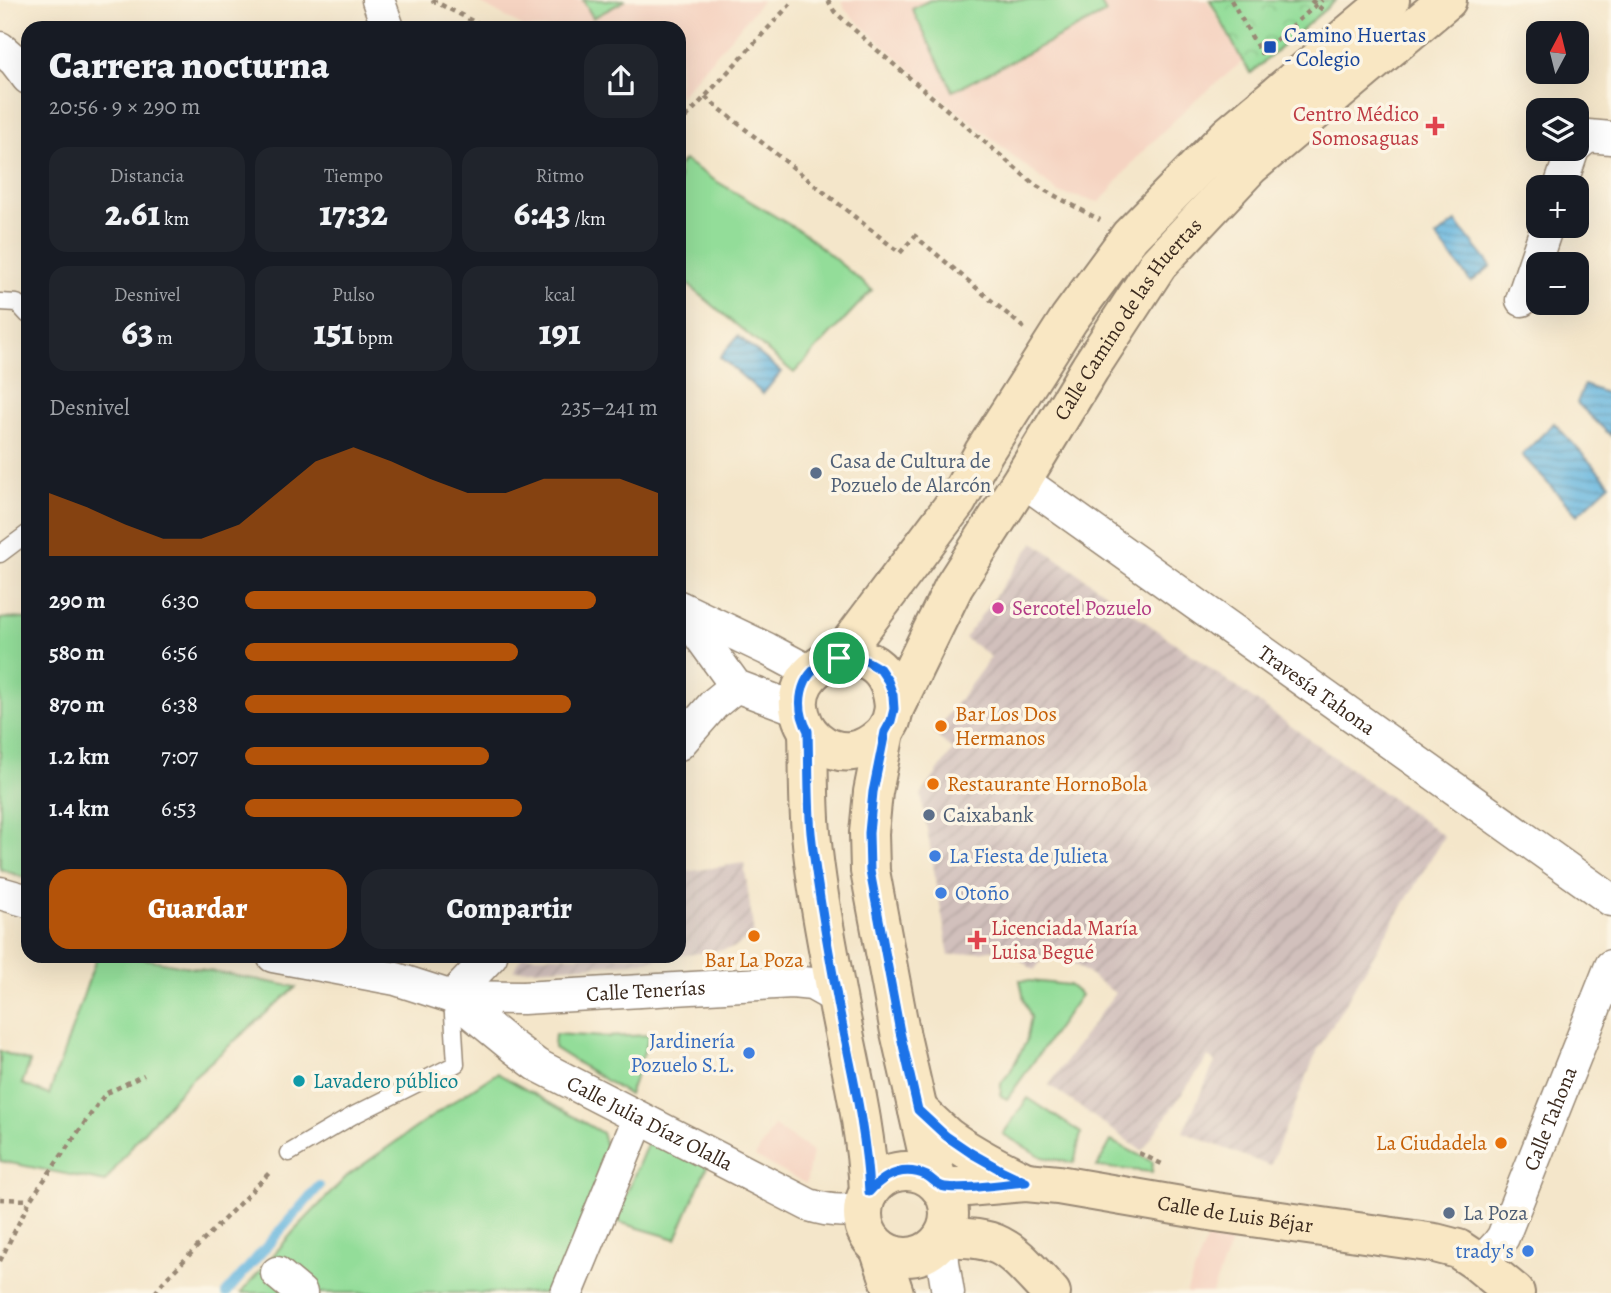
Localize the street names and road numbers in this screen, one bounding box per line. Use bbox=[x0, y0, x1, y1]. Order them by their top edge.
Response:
street label: Calle Camino de las Huertas bbox=[1047, 212, 1208, 426]
street label: Travesía Tahona bbox=[1252, 639, 1381, 742]
street label: Calle Tenerías bbox=[585, 973, 706, 1008]
street label: Calle Tahona bbox=[1517, 1062, 1584, 1175]
street label: Calle Julia Díaz Olalla bbox=[562, 1069, 738, 1178]
street label: Calle de Luis Béjar bbox=[1155, 1188, 1315, 1240]

